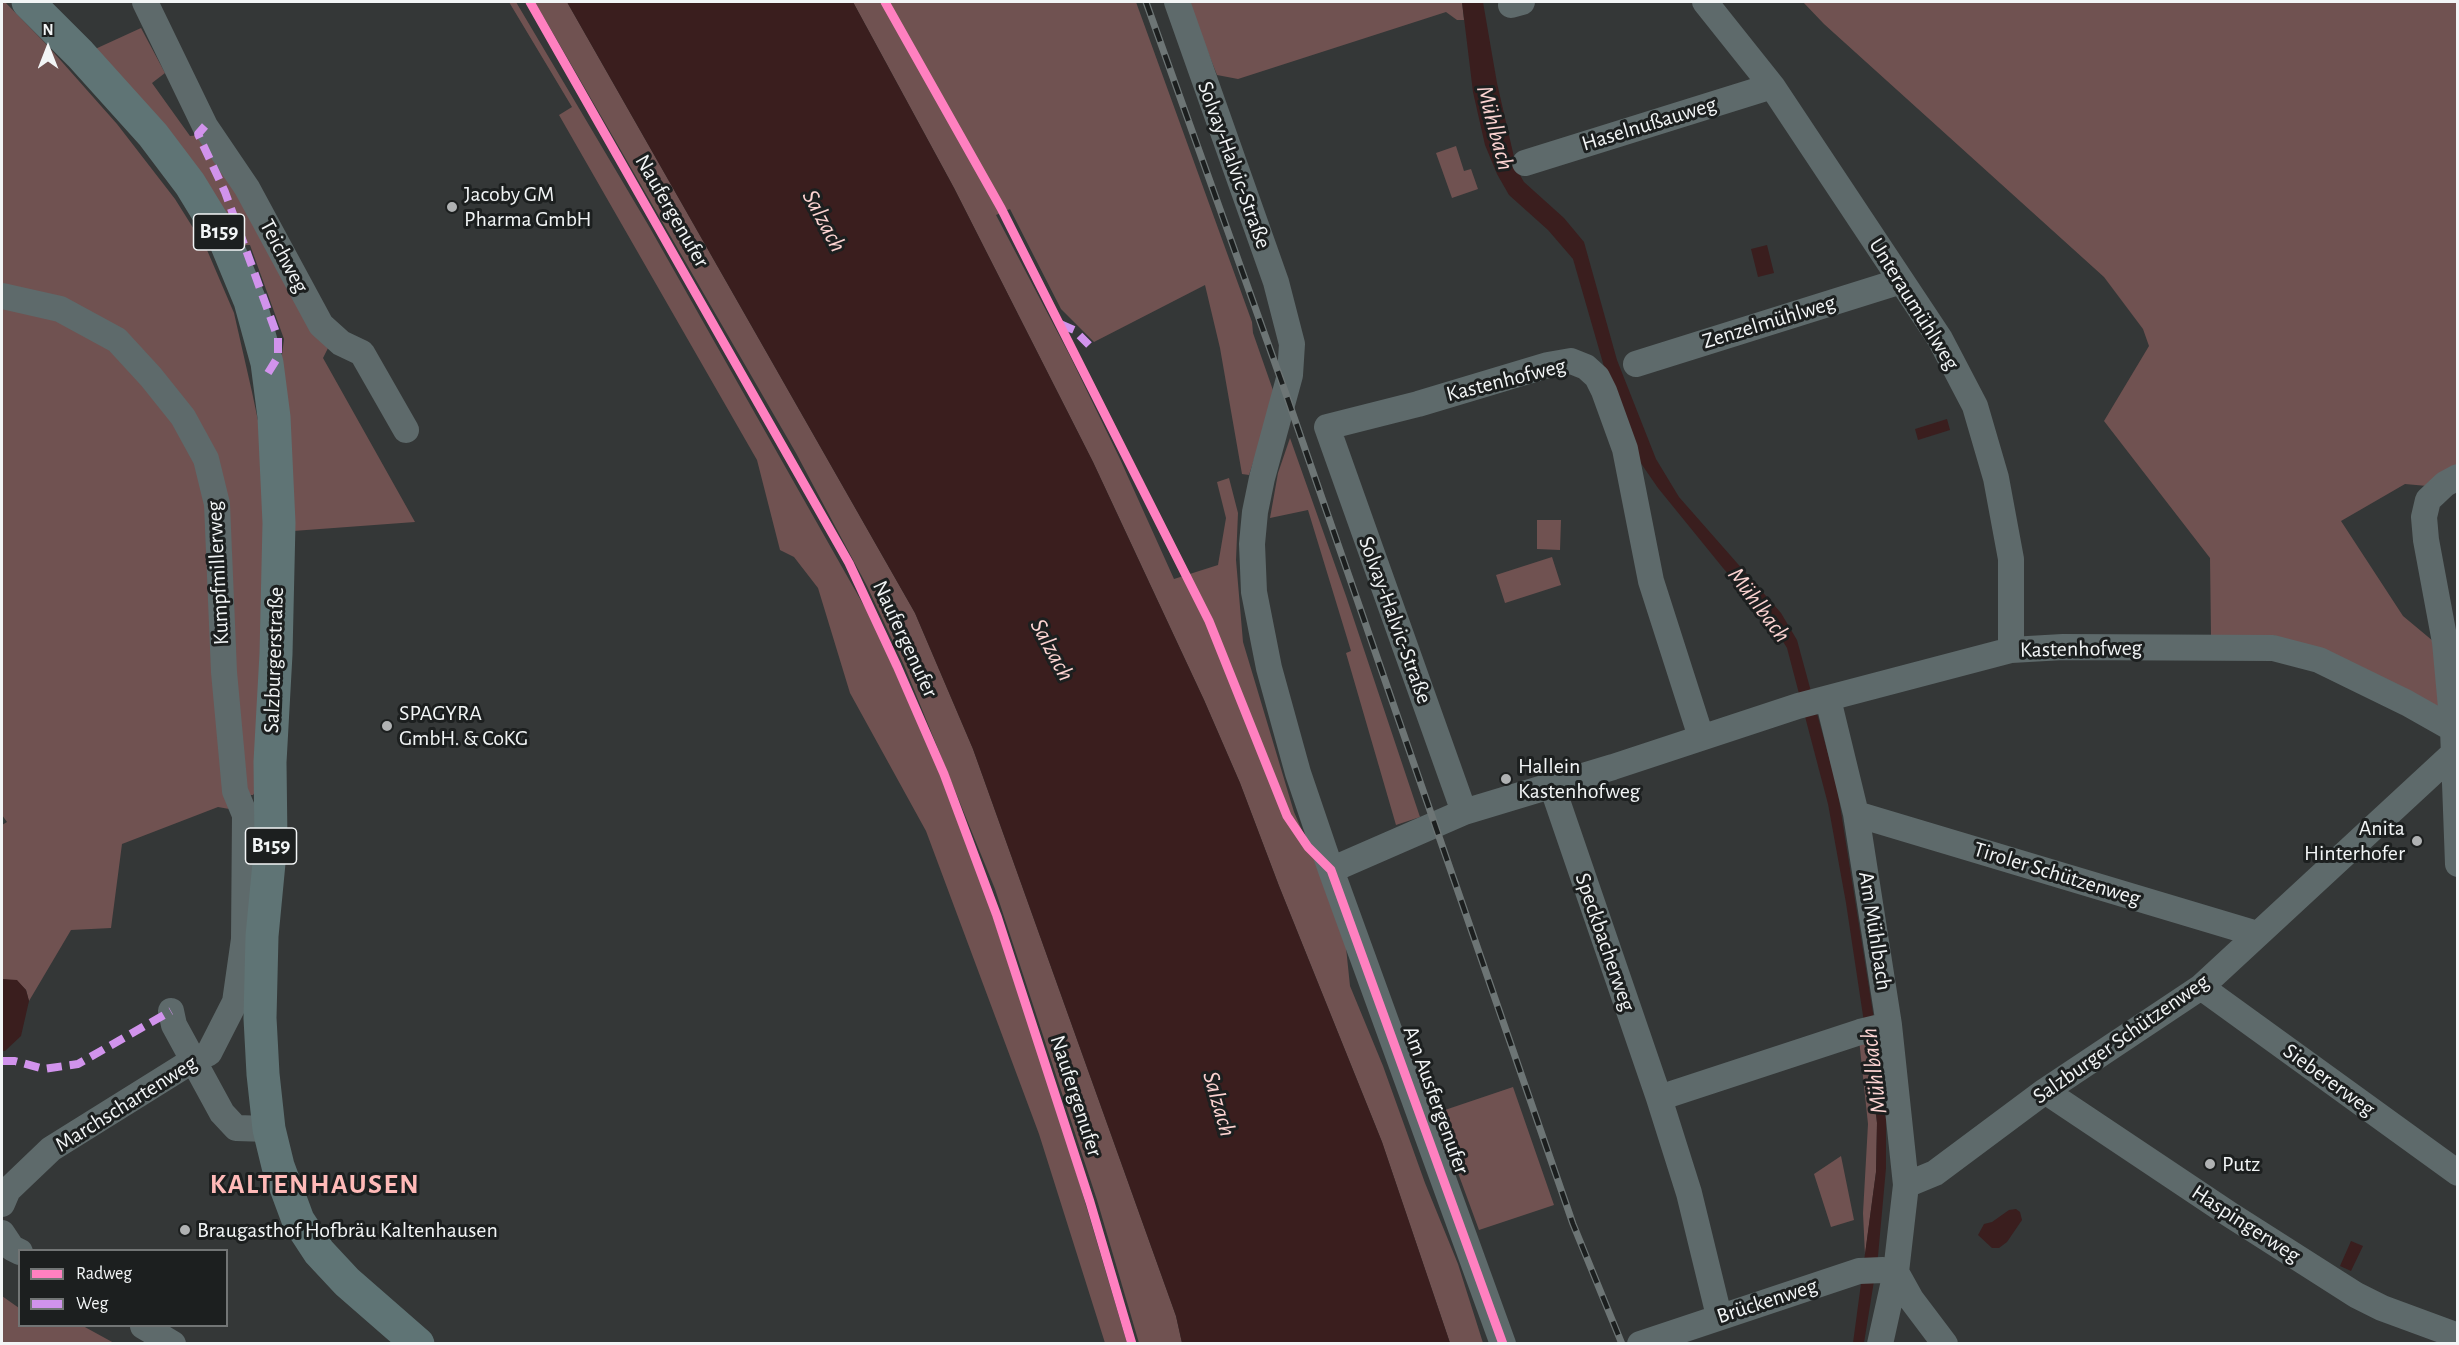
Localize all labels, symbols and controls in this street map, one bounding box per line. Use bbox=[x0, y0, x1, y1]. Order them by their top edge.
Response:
north arrow bbox=[18, 18, 78, 78]
text: N bbox=[42, 22, 54, 38]
street label: Solvay-Halvic-Straße bbox=[1191, 78, 1277, 252]
water label: Mühlbach bbox=[1470, 82, 1520, 174]
street label: Haselnußauweg bbox=[1578, 91, 1720, 157]
street label: Naufergenufer bbox=[629, 150, 715, 272]
place label: Jacoby GM Pharma GmbH bbox=[464, 181, 592, 232]
water label: Salzach bbox=[796, 185, 852, 257]
marker: Jacoby GM Pharma GmbH bbox=[445, 200, 459, 214]
road number: B159 bbox=[194, 214, 244, 250]
street label: Teichweg bbox=[254, 215, 314, 297]
street label: Unteraumühlweg bbox=[1863, 233, 1965, 375]
street label: Zenzelmühlweg bbox=[1699, 289, 1839, 355]
street label: Kastenhofweg bbox=[1443, 352, 1569, 408]
street label: Kumpfmillerweg bbox=[201, 500, 235, 646]
street label: Solvay-Halvic-Straße bbox=[1352, 533, 1438, 707]
water label: Mühlbach bbox=[1721, 562, 1797, 648]
street label: Naufergenufer bbox=[866, 576, 944, 702]
street label: Salzburgerstraße bbox=[258, 586, 290, 734]
water label: Salzach bbox=[1024, 614, 1080, 686]
street label: Kastenhofweg bbox=[2020, 635, 2142, 663]
place label: SPAGYRA GmbH. & CoKG bbox=[399, 700, 528, 752]
marker: SPAGYRA GmbH. & CoKG bbox=[380, 719, 394, 733]
place label: Hallein Kastenhofweg bbox=[1518, 753, 1640, 804]
marker: Hallein Kastenhofweg bbox=[1499, 772, 1513, 786]
place label: Anita Hinterhofer bbox=[2304, 815, 2405, 866]
road number: B159 bbox=[246, 828, 296, 864]
marker: Anita Hinterhofer bbox=[2410, 834, 2424, 848]
street label: Tiroler Schützenweg bbox=[1970, 836, 2144, 912]
street label: Speckbacherweg bbox=[1569, 870, 1641, 1014]
street label: Am Mühlbach bbox=[1853, 870, 1897, 992]
street label: Salzburger Schützenweg bbox=[2028, 968, 2214, 1110]
street label: Am Ausfergenufer bbox=[1397, 1022, 1475, 1178]
water label: Mühlbach bbox=[1854, 1026, 1894, 1116]
street label: Naufergenufer bbox=[1044, 1032, 1108, 1160]
street label: Siebererweg bbox=[2278, 1038, 2380, 1122]
street label: Marchschartenweg bbox=[50, 1050, 202, 1158]
water label: Salzach bbox=[1196, 1068, 1242, 1140]
place label: Putz bbox=[2222, 1151, 2260, 1177]
marker: Putz bbox=[2203, 1157, 2217, 1171]
district label: KALTENHAUSEN bbox=[210, 1168, 420, 1202]
street label: Haspingerweg bbox=[2187, 1179, 2305, 1269]
place label: Braugasthof Hofbräu Kaltenhausen bbox=[197, 1217, 498, 1243]
marker: Braugasthof Hofbräu Kaltenhausen bbox=[178, 1223, 192, 1237]
legend bbox=[18, 1249, 228, 1327]
text: Radweg bbox=[76, 1265, 132, 1283]
street label: Brückenweg bbox=[1713, 1272, 1821, 1330]
text: Weg bbox=[76, 1295, 108, 1313]

